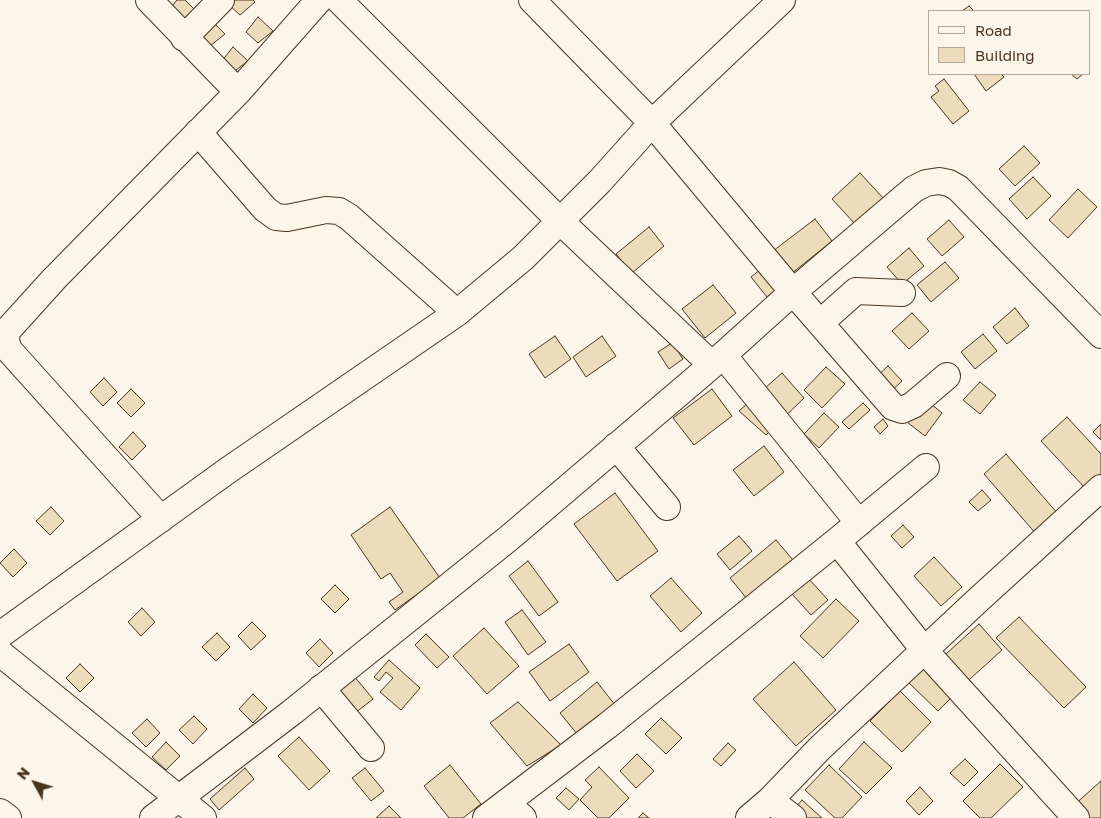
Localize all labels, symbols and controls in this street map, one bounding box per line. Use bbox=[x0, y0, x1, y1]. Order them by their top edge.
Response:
legend bbox=[928, 10, 1091, 75]
text: Road bbox=[975, 21, 1012, 39]
text: Building bbox=[975, 46, 1035, 64]
north arrow bbox=[10, 758, 60, 808]
text: N bbox=[13, 764, 33, 783]

